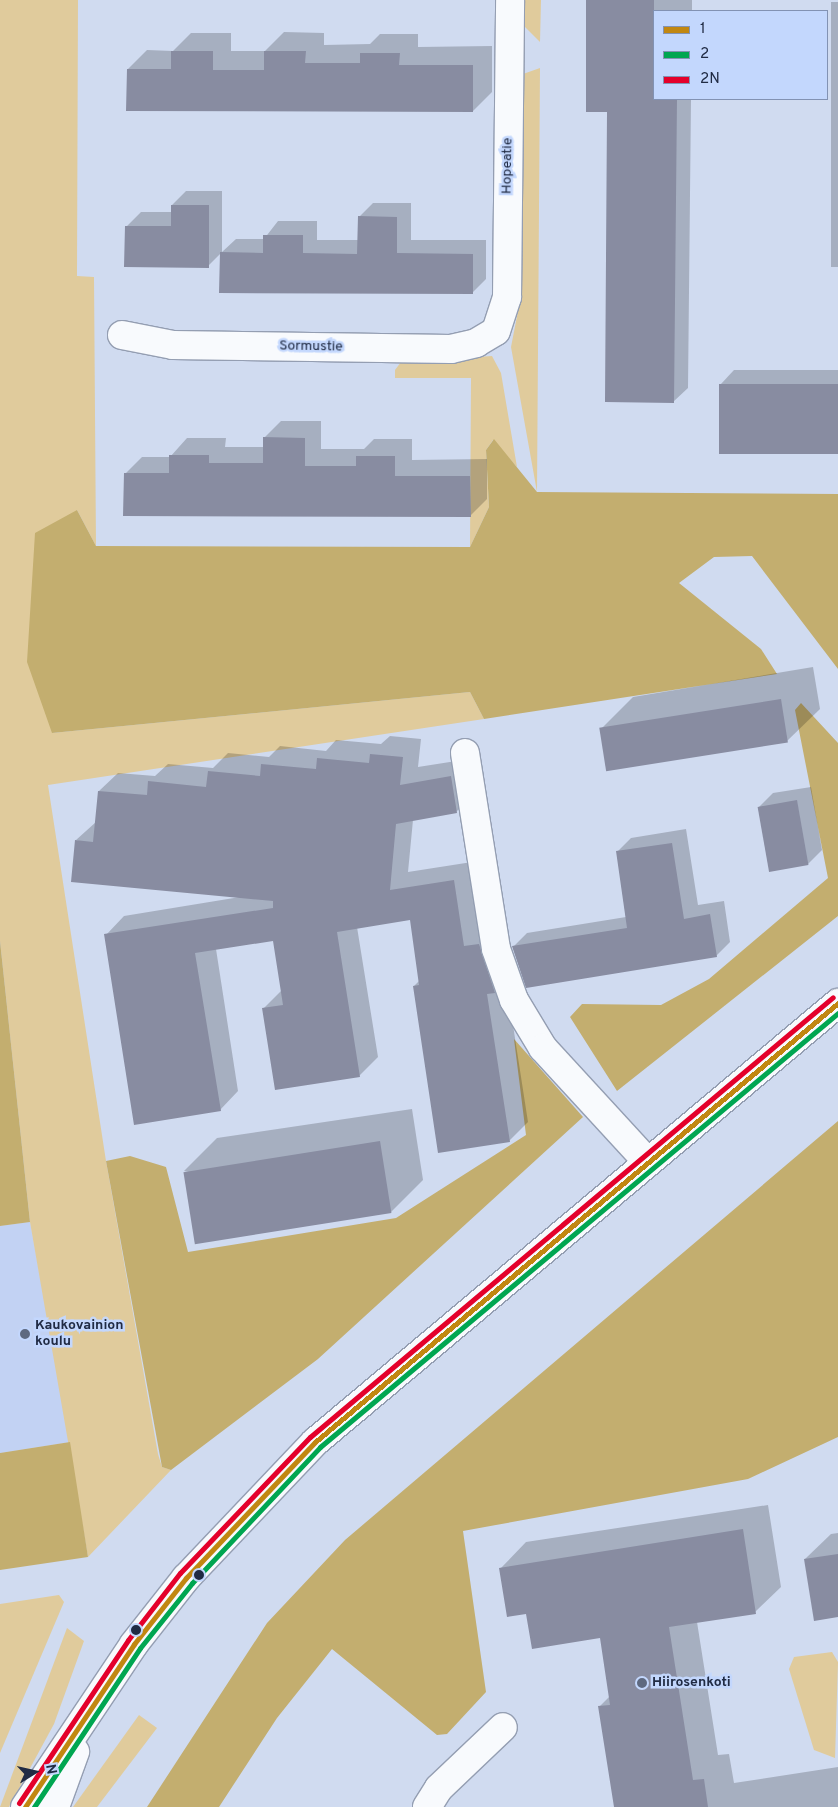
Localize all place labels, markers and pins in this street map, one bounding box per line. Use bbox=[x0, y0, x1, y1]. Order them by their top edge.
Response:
place label: Kaukovainion koulu bbox=[35, 1318, 123, 1350]
marker: Kaukovainion koulu bbox=[19, 1328, 31, 1340]
unlabelled marker bbox=[194, 1570, 204, 1580]
unlabelled marker bbox=[131, 1625, 141, 1635]
place label: Hiirosenkoti bbox=[652, 1675, 731, 1691]
marker: Hiirosenkoti bbox=[636, 1677, 648, 1689]

